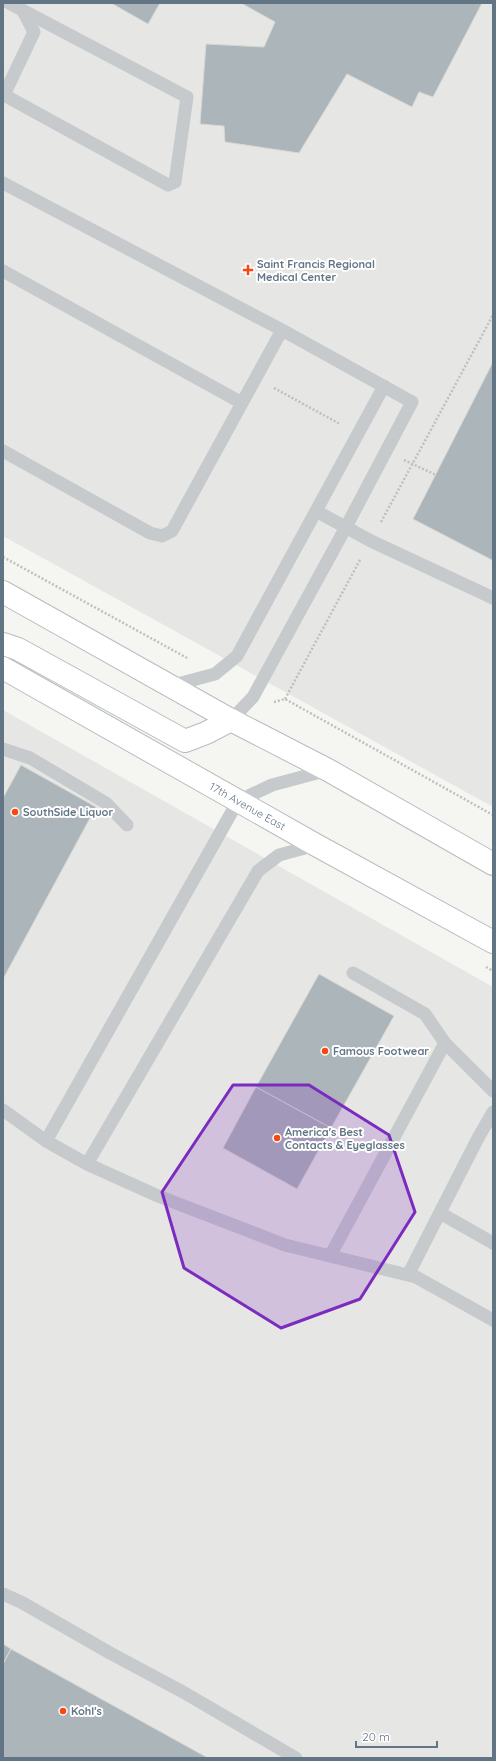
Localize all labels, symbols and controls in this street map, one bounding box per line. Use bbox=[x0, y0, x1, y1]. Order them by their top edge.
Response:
place label: Saint Francis Regional Medical Center bbox=[257, 257, 375, 284]
marker: Saint Francis Regional Medical Center bbox=[242, 264, 254, 276]
street label: 17th Avenue East bbox=[207, 779, 288, 834]
place label: SouthSide Liquor bbox=[23, 805, 113, 819]
marker: SouthSide Liquor bbox=[10, 807, 20, 817]
place label: Famous Footwear bbox=[333, 1044, 429, 1058]
marker: Famous Footwear bbox=[320, 1046, 330, 1056]
place label: America's Best Contacts & Eyeglasses bbox=[285, 1125, 405, 1152]
marker: America's Best Contacts & Eyeglasses bbox=[272, 1133, 282, 1143]
place label: Kohl's bbox=[71, 1704, 102, 1718]
marker: Kohl's bbox=[58, 1706, 68, 1716]
scale bar bbox=[356, 1723, 437, 1749]
text: 20 m bbox=[362, 1729, 390, 1744]

